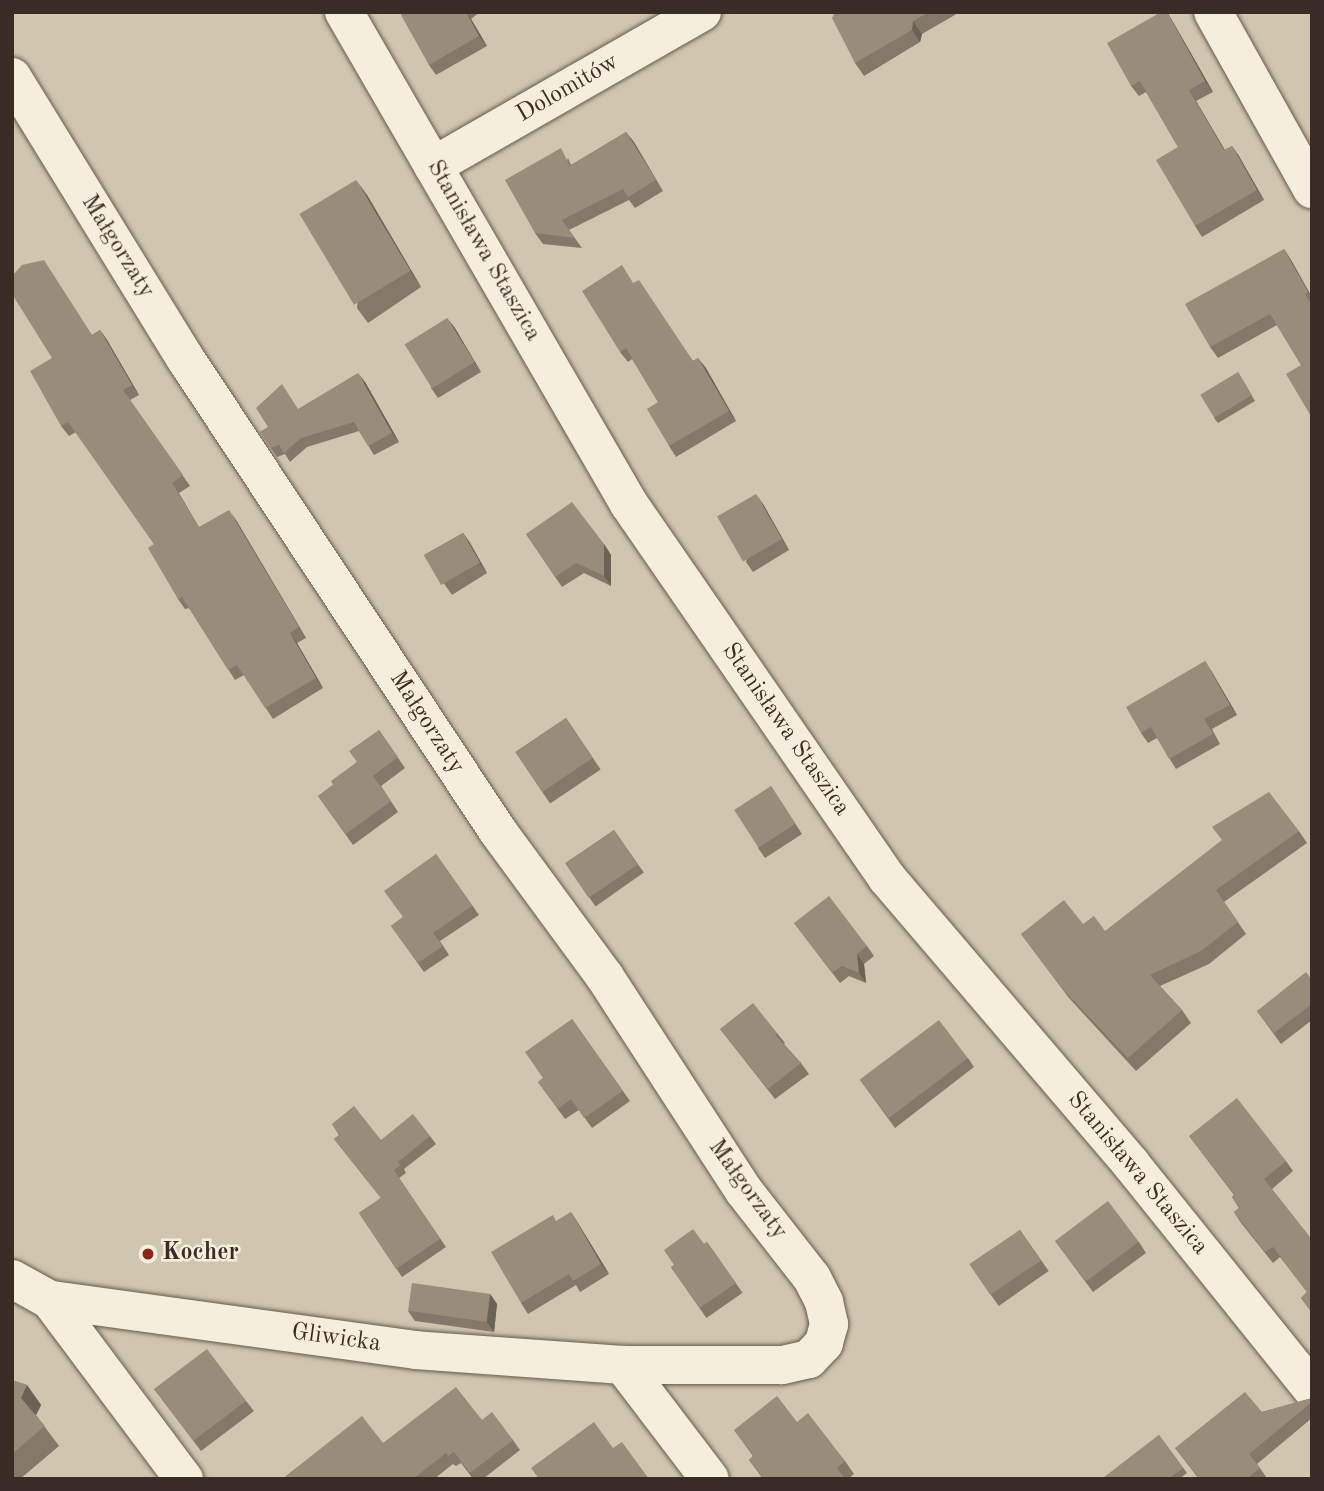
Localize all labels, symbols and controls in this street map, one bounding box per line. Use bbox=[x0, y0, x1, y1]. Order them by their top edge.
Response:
street label: Dolomitów bbox=[512, 48, 624, 130]
street label: Stanisława Staszica bbox=[419, 155, 547, 347]
street label: Małgorzaty bbox=[74, 190, 160, 304]
street label: Stanisława Staszica bbox=[715, 638, 855, 822]
street label: Małgorzaty bbox=[382, 666, 470, 780]
street label: Stanisława Staszica bbox=[1060, 1087, 1214, 1261]
street label: Małgorzaty bbox=[701, 1134, 793, 1246]
place label: Kocher bbox=[162, 1240, 239, 1268]
marker: Kocher bbox=[140, 1246, 156, 1262]
street label: Gliwicka bbox=[289, 1318, 383, 1360]

